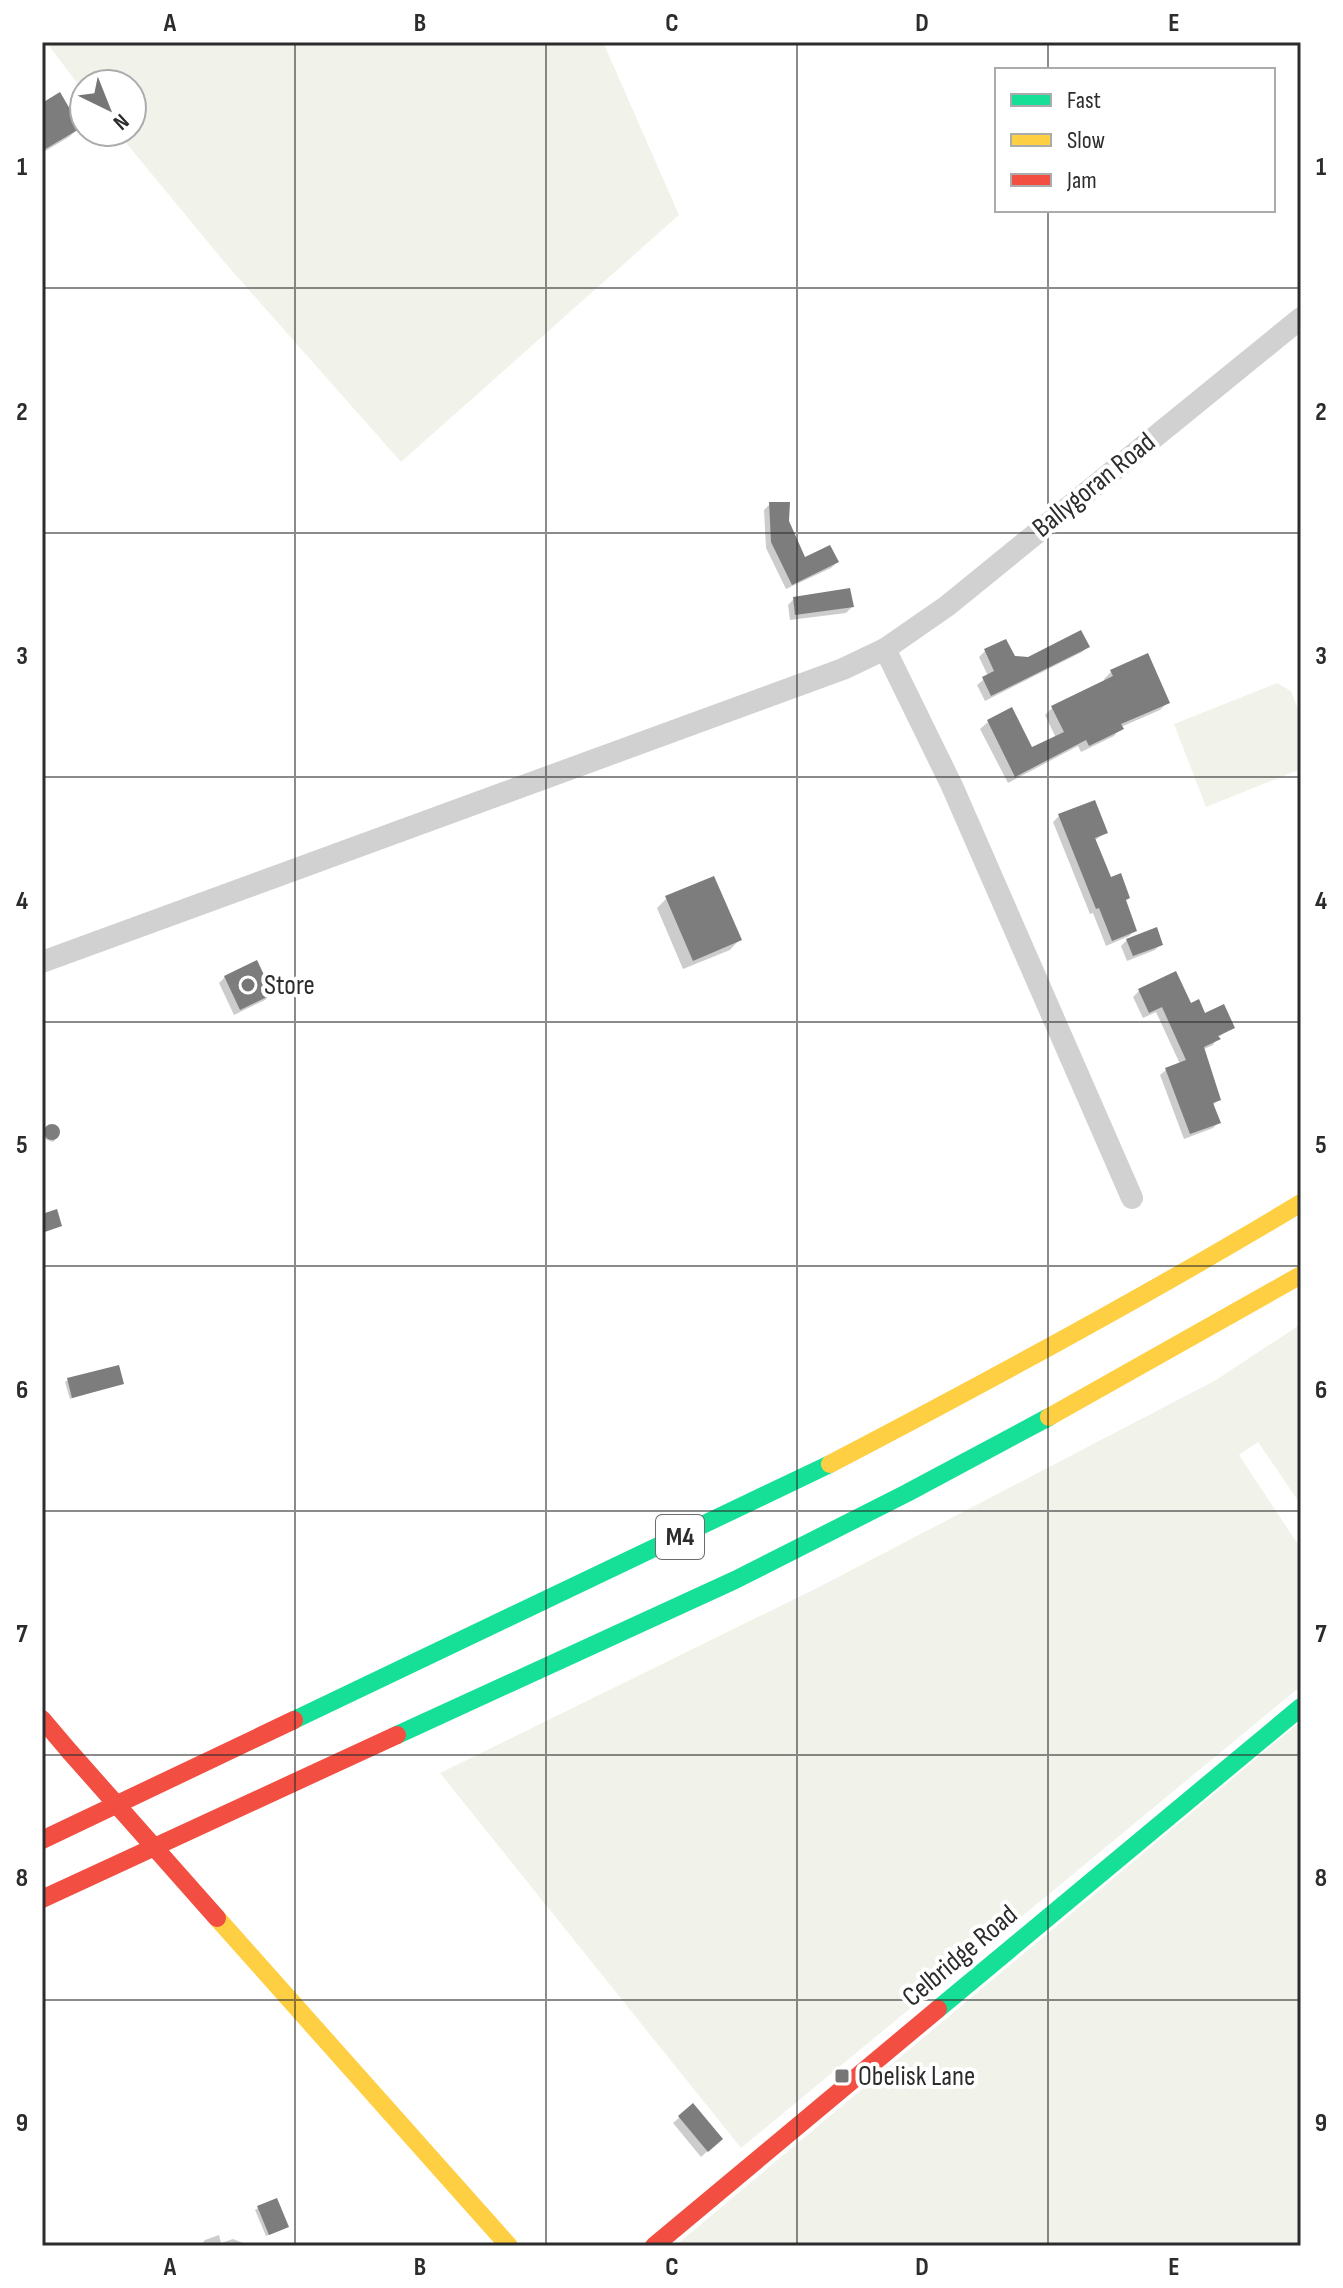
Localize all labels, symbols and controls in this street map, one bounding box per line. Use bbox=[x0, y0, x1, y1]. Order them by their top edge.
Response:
text: A bbox=[163, 8, 177, 39]
text: B bbox=[414, 8, 426, 39]
text: C bbox=[665, 8, 679, 39]
text: D bbox=[915, 8, 929, 39]
text: E bbox=[1168, 8, 1180, 39]
north arrow bbox=[68, 68, 148, 148]
legend bbox=[995, 68, 1275, 212]
text: Fast bbox=[1067, 86, 1101, 115]
text: N bbox=[107, 108, 134, 135]
text: Slow bbox=[1067, 126, 1105, 155]
text: 1 bbox=[17, 152, 27, 183]
text: 1 bbox=[1316, 152, 1326, 183]
text: Jam bbox=[1066, 166, 1097, 195]
text: 2 bbox=[16, 397, 28, 428]
text: 2 bbox=[1315, 397, 1327, 428]
street label: Ballygoran Road bbox=[1026, 426, 1162, 544]
text: 3 bbox=[16, 641, 28, 672]
text: 3 bbox=[1315, 641, 1327, 672]
text: 4 bbox=[16, 886, 28, 917]
text: 4 bbox=[1315, 886, 1327, 917]
place label: Store bbox=[264, 969, 315, 1002]
marker: Store bbox=[239, 976, 257, 994]
text: 5 bbox=[16, 1130, 28, 1161]
text: 5 bbox=[1315, 1130, 1327, 1161]
text: 6 bbox=[16, 1375, 28, 1406]
text: 6 bbox=[1315, 1375, 1327, 1406]
road number: M4 bbox=[656, 1515, 704, 1559]
text: 7 bbox=[16, 1619, 28, 1650]
text: 7 bbox=[1315, 1619, 1327, 1650]
text: 8 bbox=[16, 1863, 28, 1894]
text: 8 bbox=[1315, 1863, 1327, 1894]
street label: Celbridge Road bbox=[896, 1898, 1024, 2014]
place label: Obelisk Lane bbox=[858, 2060, 975, 2093]
marker: Obelisk Lane bbox=[833, 2067, 851, 2085]
text: 9 bbox=[16, 2108, 28, 2139]
text: 9 bbox=[1315, 2108, 1327, 2139]
text: A bbox=[163, 2252, 177, 2283]
text: B bbox=[414, 2252, 426, 2283]
text: C bbox=[665, 2252, 679, 2283]
text: D bbox=[915, 2252, 929, 2283]
text: E bbox=[1168, 2252, 1180, 2283]

